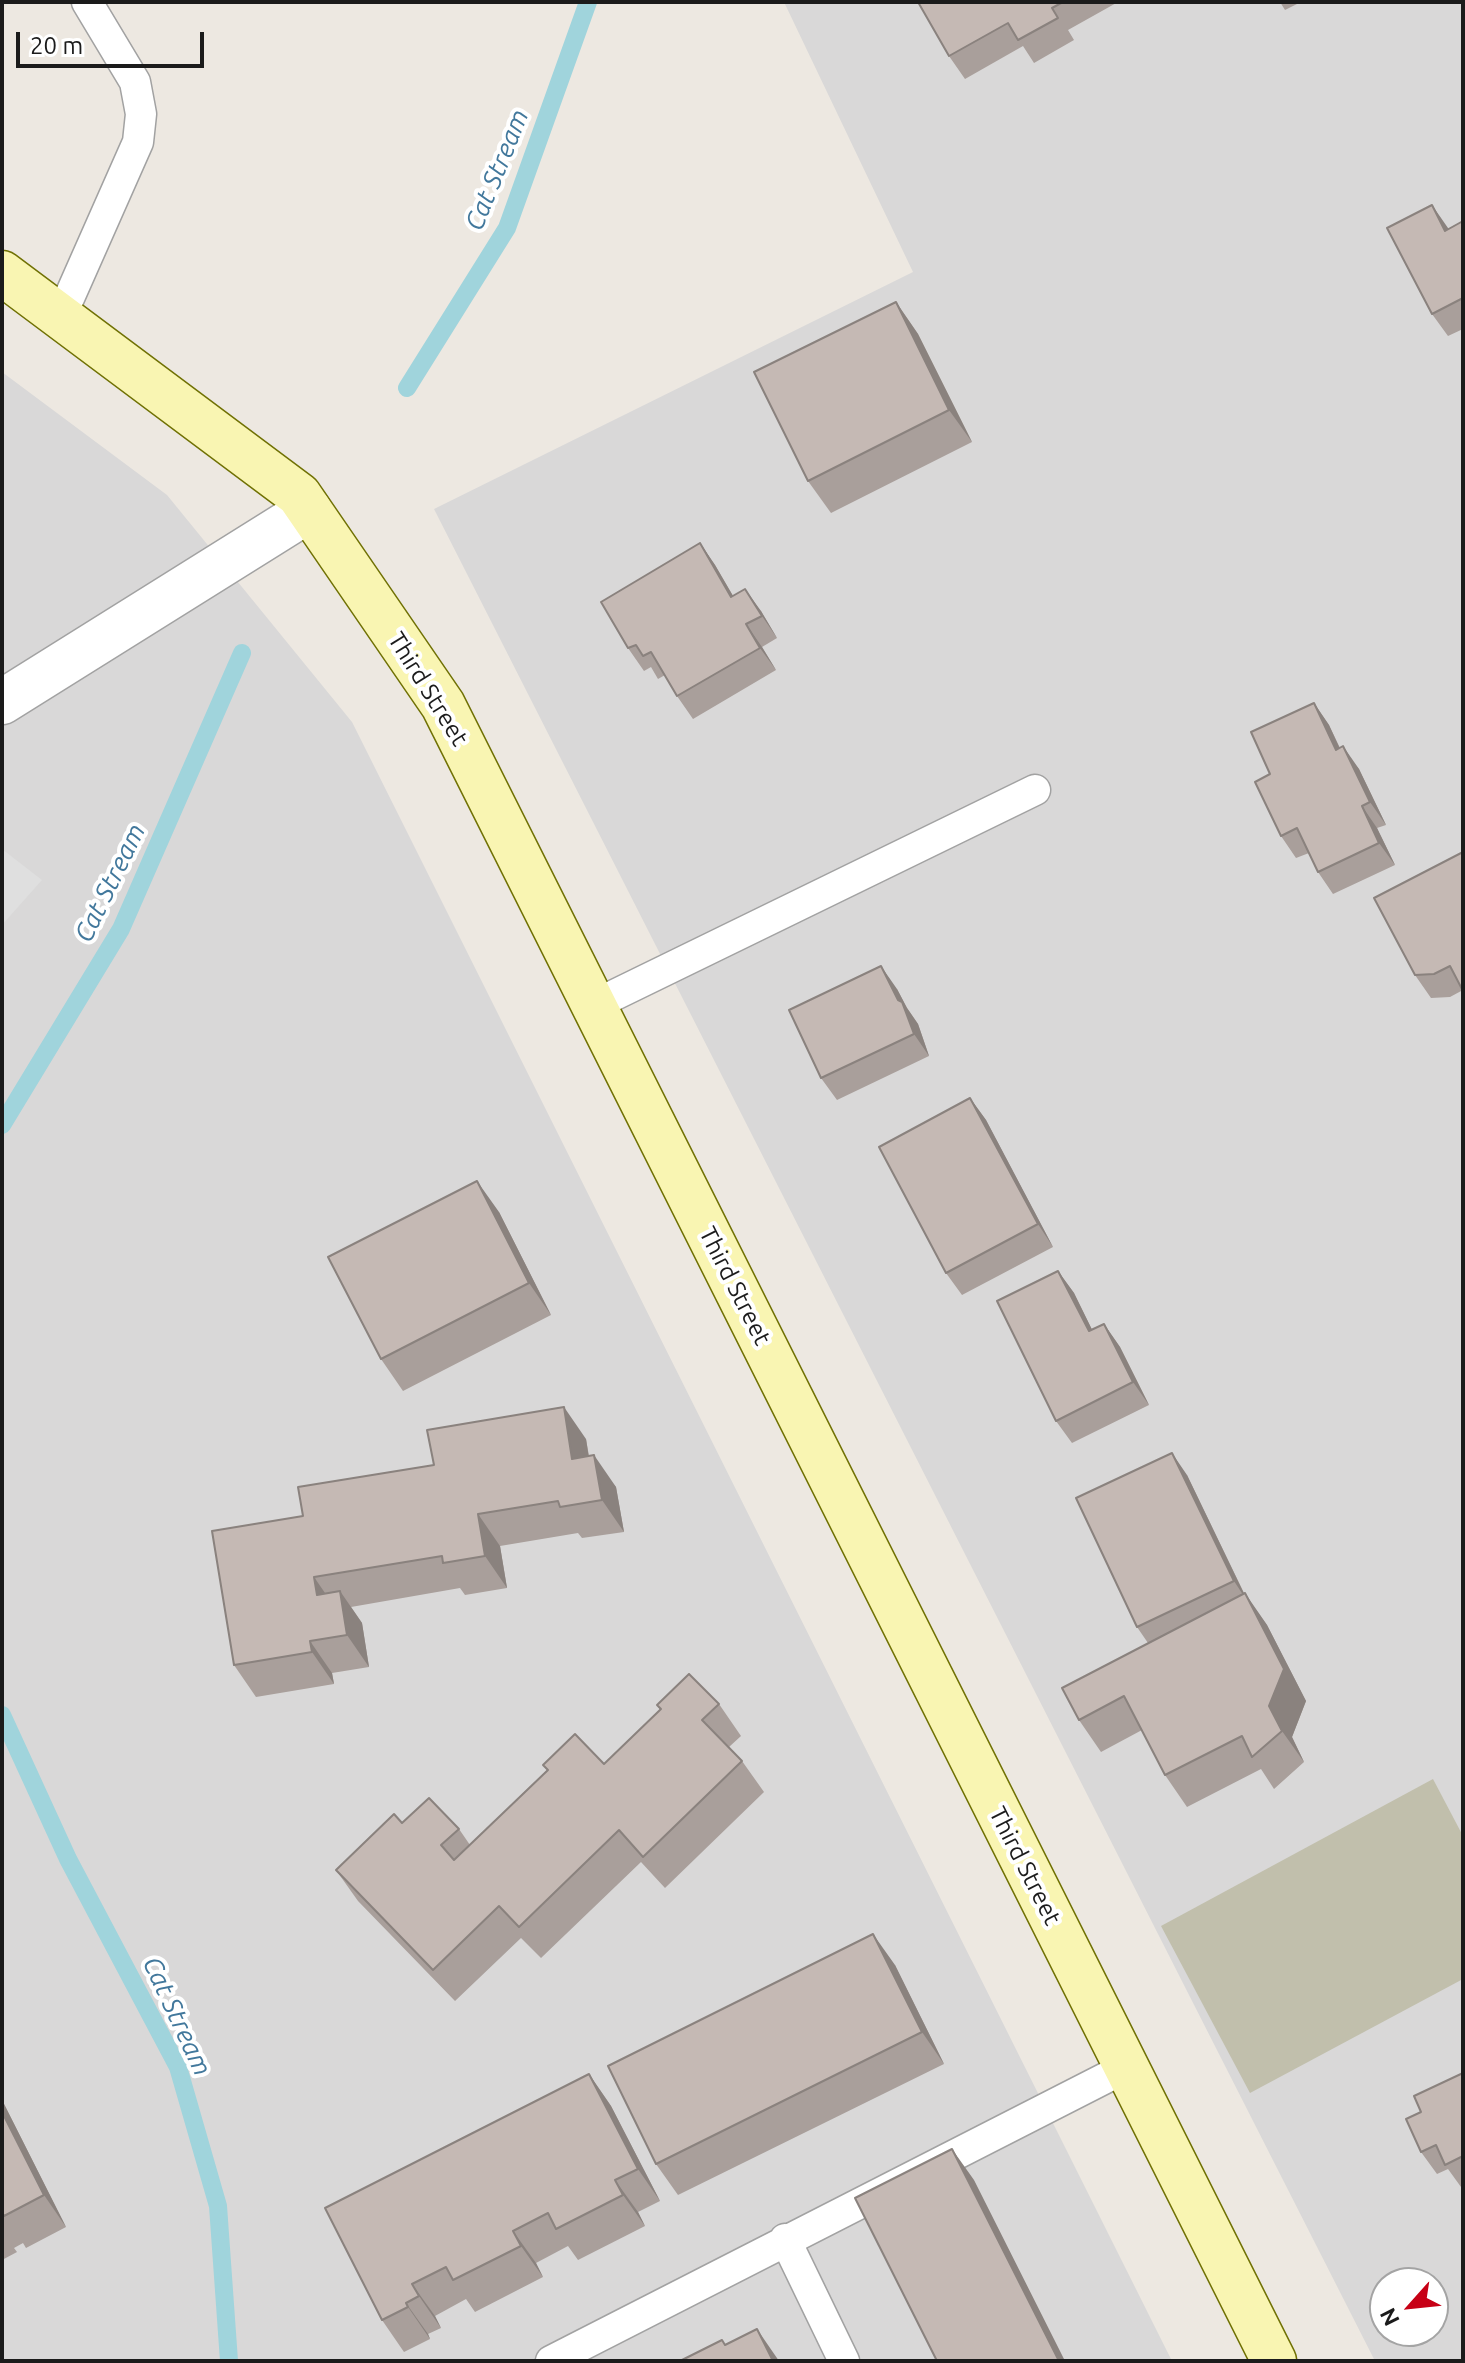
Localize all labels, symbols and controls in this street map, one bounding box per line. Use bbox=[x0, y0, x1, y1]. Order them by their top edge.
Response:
scale bar bbox=[20, 16, 208, 66]
text: 20 m bbox=[30, 32, 83, 59]
water label: Cat Stream bbox=[459, 105, 535, 235]
street label: Third Street bbox=[382, 627, 474, 751]
water label: Cat Stream bbox=[68, 819, 152, 947]
street label: Third Street bbox=[693, 1222, 777, 1350]
street label: Third Street bbox=[983, 1802, 1067, 1930]
water label: Cat Stream bbox=[136, 1951, 218, 2081]
north arrow bbox=[1369, 2267, 1449, 2347]
text: N bbox=[1374, 2304, 1404, 2330]

